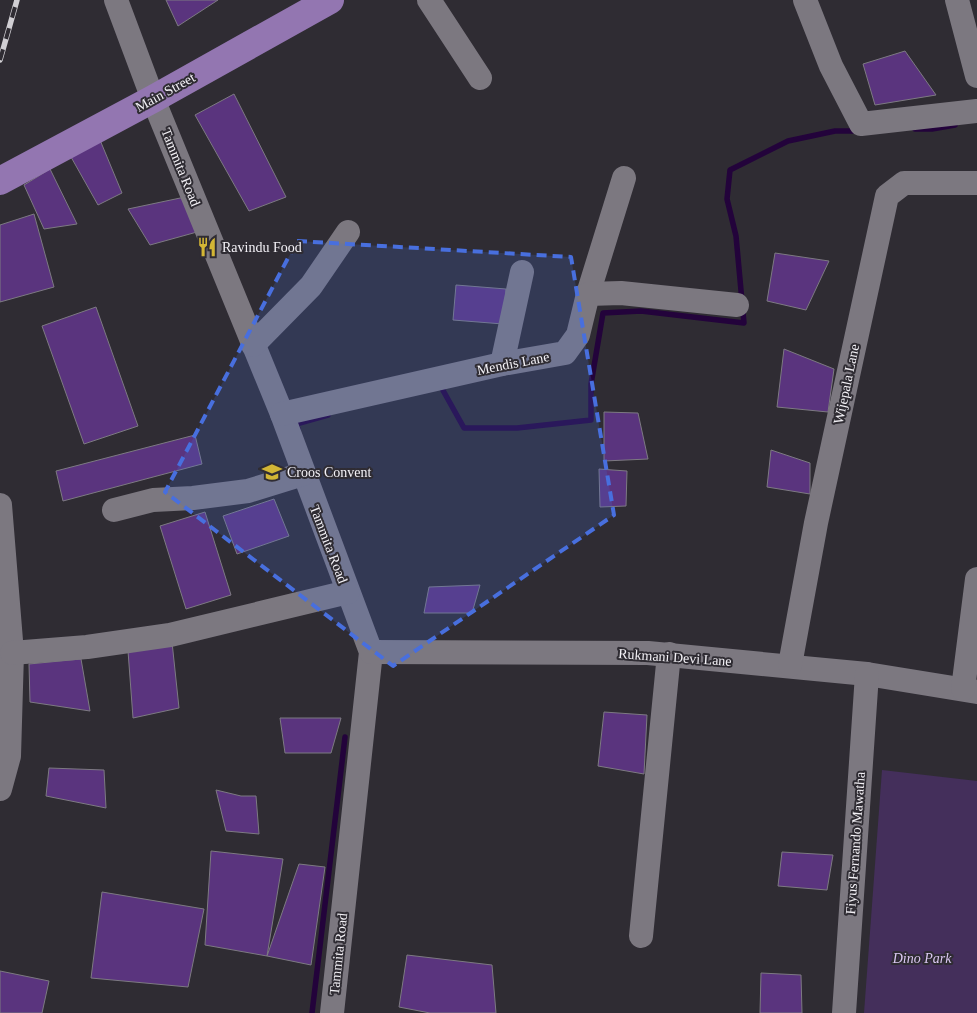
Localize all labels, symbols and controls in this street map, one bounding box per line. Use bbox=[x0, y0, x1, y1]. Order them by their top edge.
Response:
street label: Main Street bbox=[133, 70, 198, 115]
street label: Tammita Road bbox=[158, 126, 203, 208]
restaurant icon: Ravindu Food bbox=[196, 236, 218, 258]
place label: Ravindu Food bbox=[222, 240, 302, 255]
street label: Wijepala Lane bbox=[831, 343, 862, 425]
street label: Mendis Lane bbox=[476, 349, 551, 378]
school or university icon: Croos Convent bbox=[261, 461, 283, 483]
place label: Croos Convent bbox=[287, 465, 372, 480]
street label: Tammita Road bbox=[307, 503, 350, 585]
street label: Rukmani Devi Lane bbox=[618, 646, 732, 669]
street label: Fiyus Fernando Mawatha bbox=[843, 770, 868, 915]
street label: Tammita Road bbox=[327, 912, 350, 996]
park label: Dino Park bbox=[892, 951, 952, 966]

